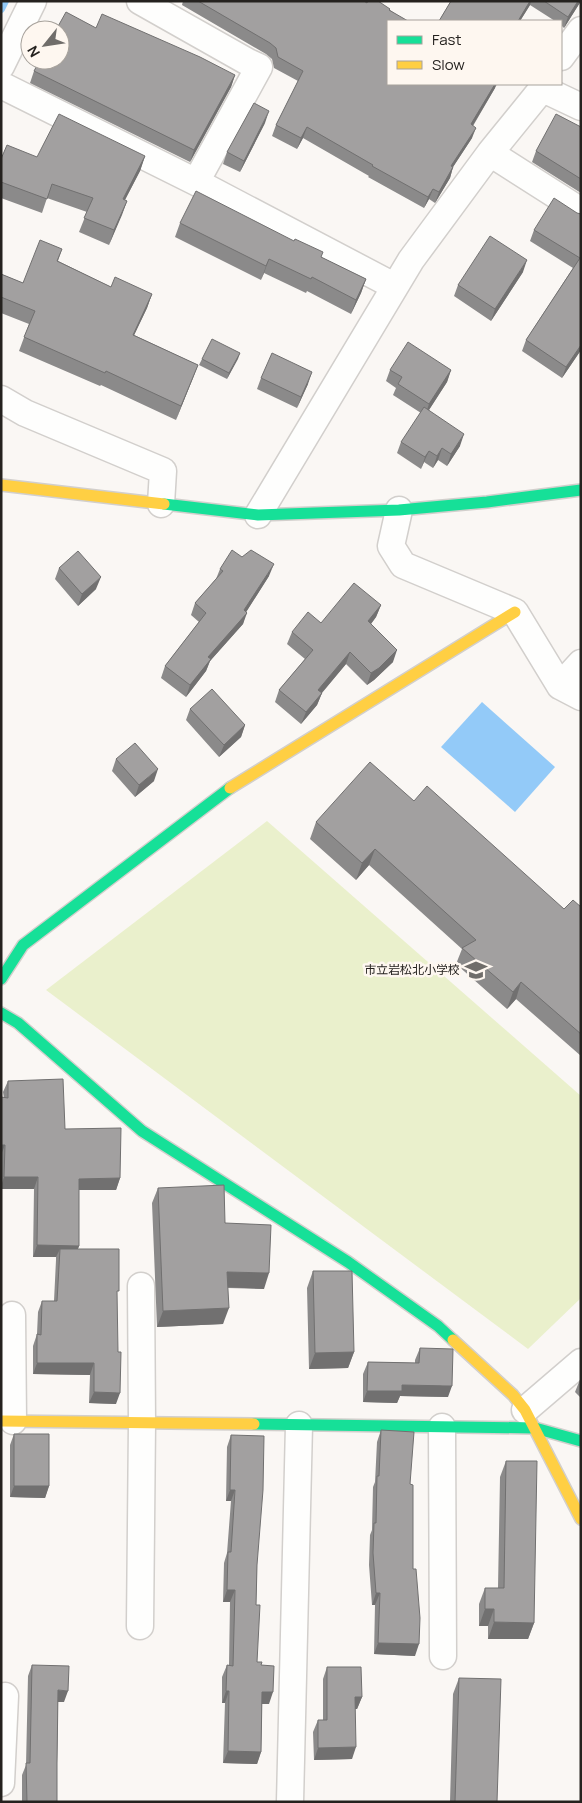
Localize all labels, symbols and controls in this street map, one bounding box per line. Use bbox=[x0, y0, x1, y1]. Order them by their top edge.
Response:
north arrow bbox=[20, 20, 70, 70]
legend bbox=[387, 20, 562, 85]
text: Fast bbox=[432, 29, 461, 50]
text: N bbox=[23, 43, 44, 61]
text: Slow bbox=[432, 54, 465, 75]
school or university icon: 市立岩松北小学校 bbox=[463, 957, 489, 983]
place label: 市立岩松北小学校 bbox=[364, 961, 460, 978]

